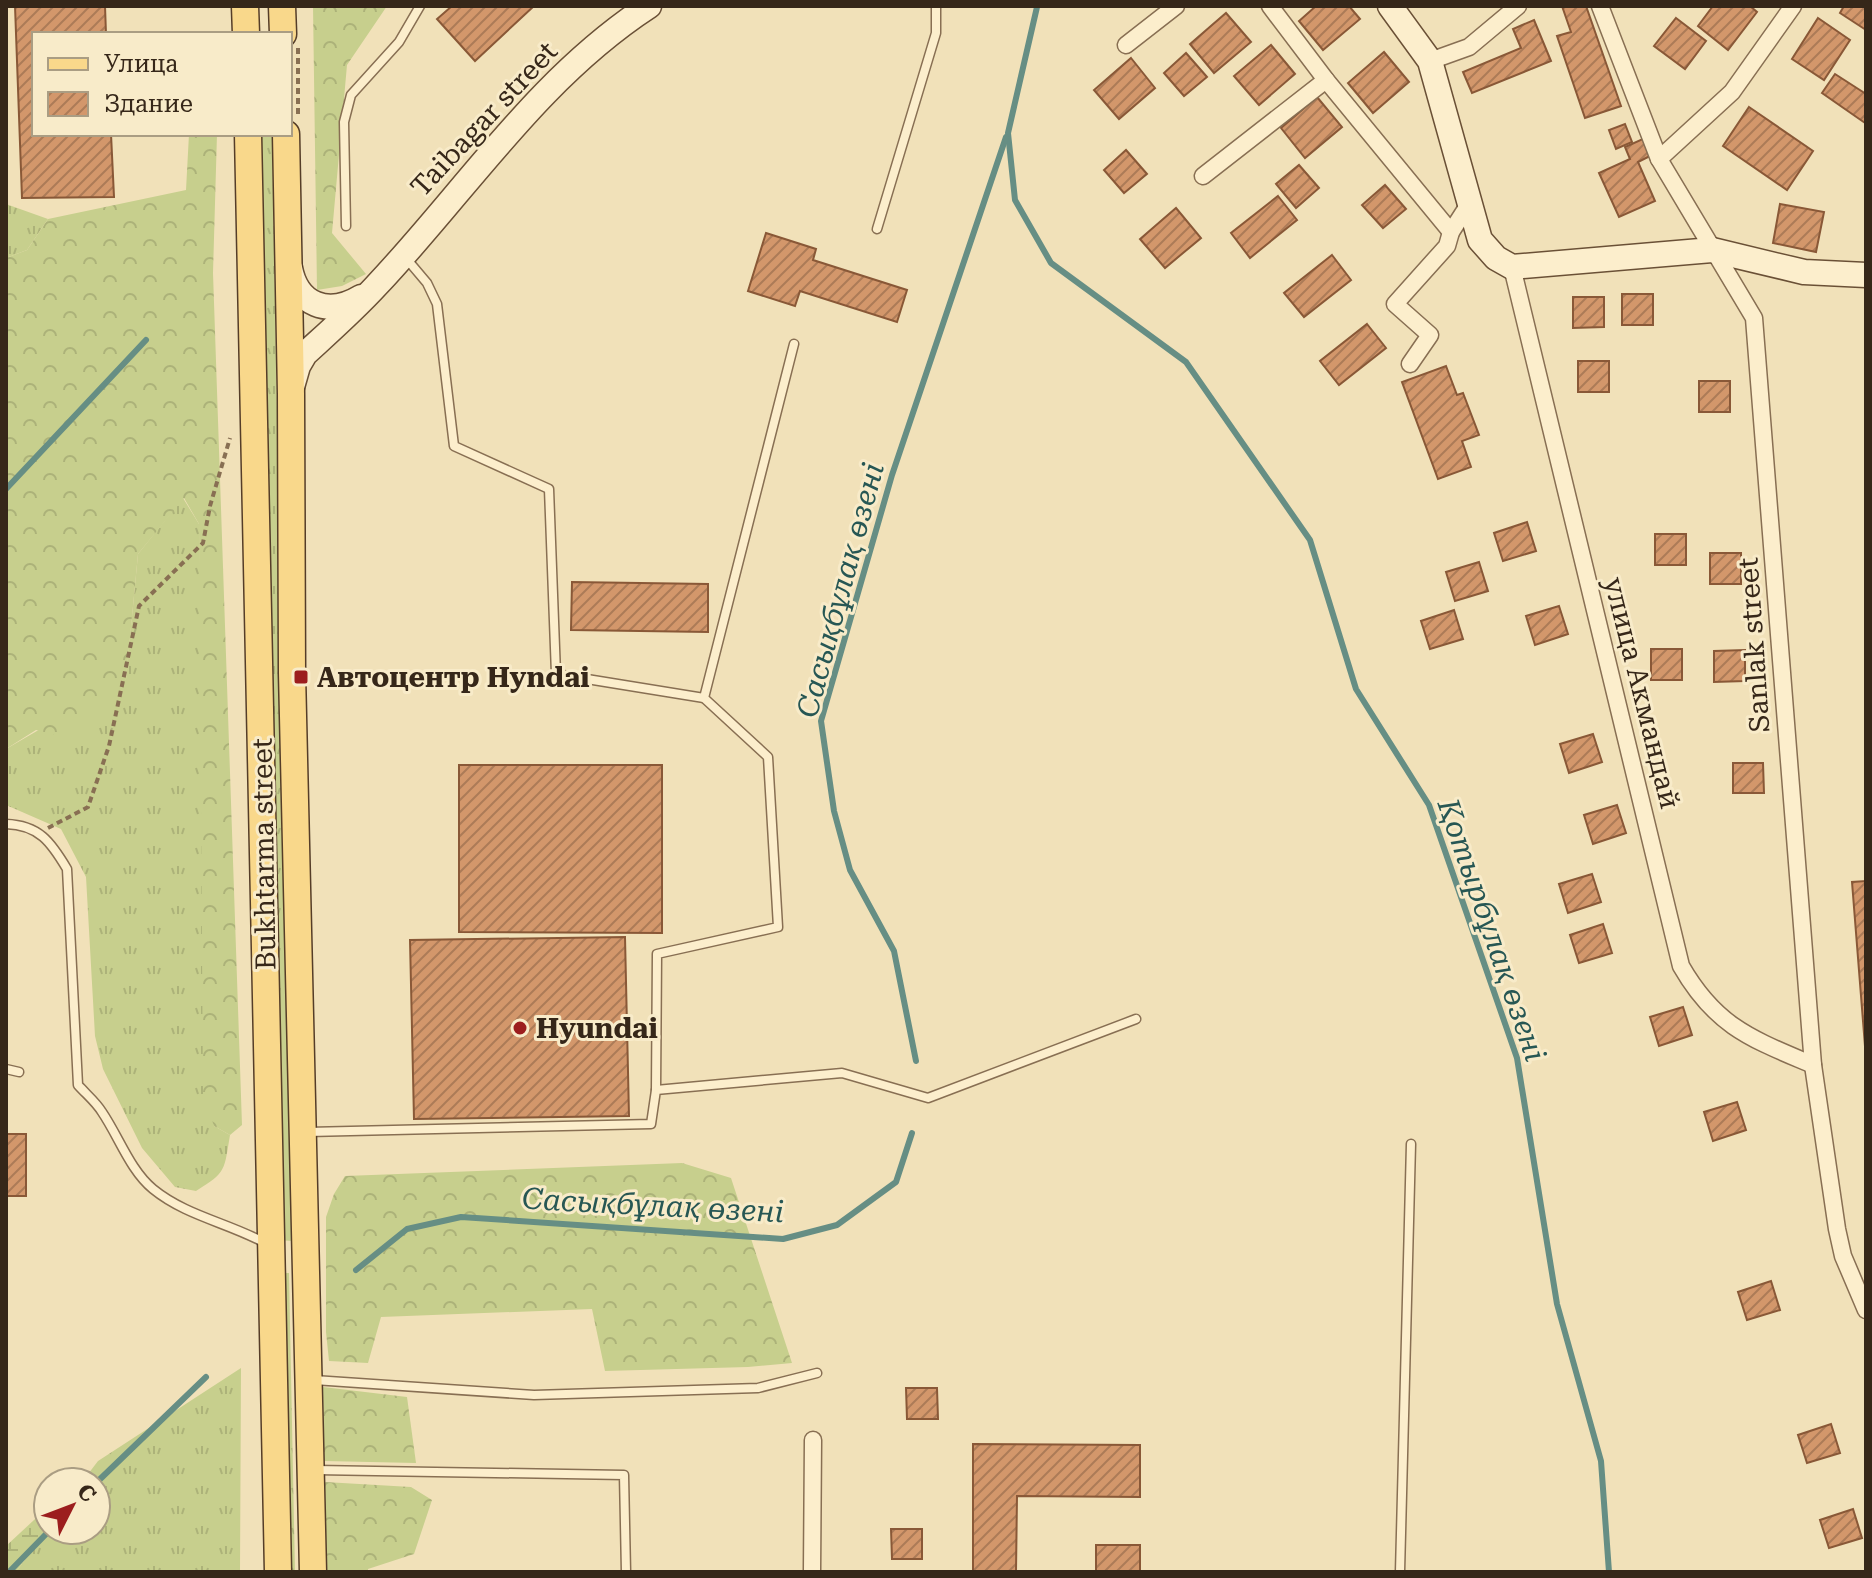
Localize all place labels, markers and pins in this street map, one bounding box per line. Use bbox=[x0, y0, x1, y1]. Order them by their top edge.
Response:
place label: Автоцентр Hyndai bbox=[317, 661, 590, 694]
marker: Автоцентр Hyndai bbox=[292, 668, 310, 686]
place label: Hyundai bbox=[536, 1012, 658, 1045]
marker: Hyundai bbox=[511, 1019, 529, 1037]

